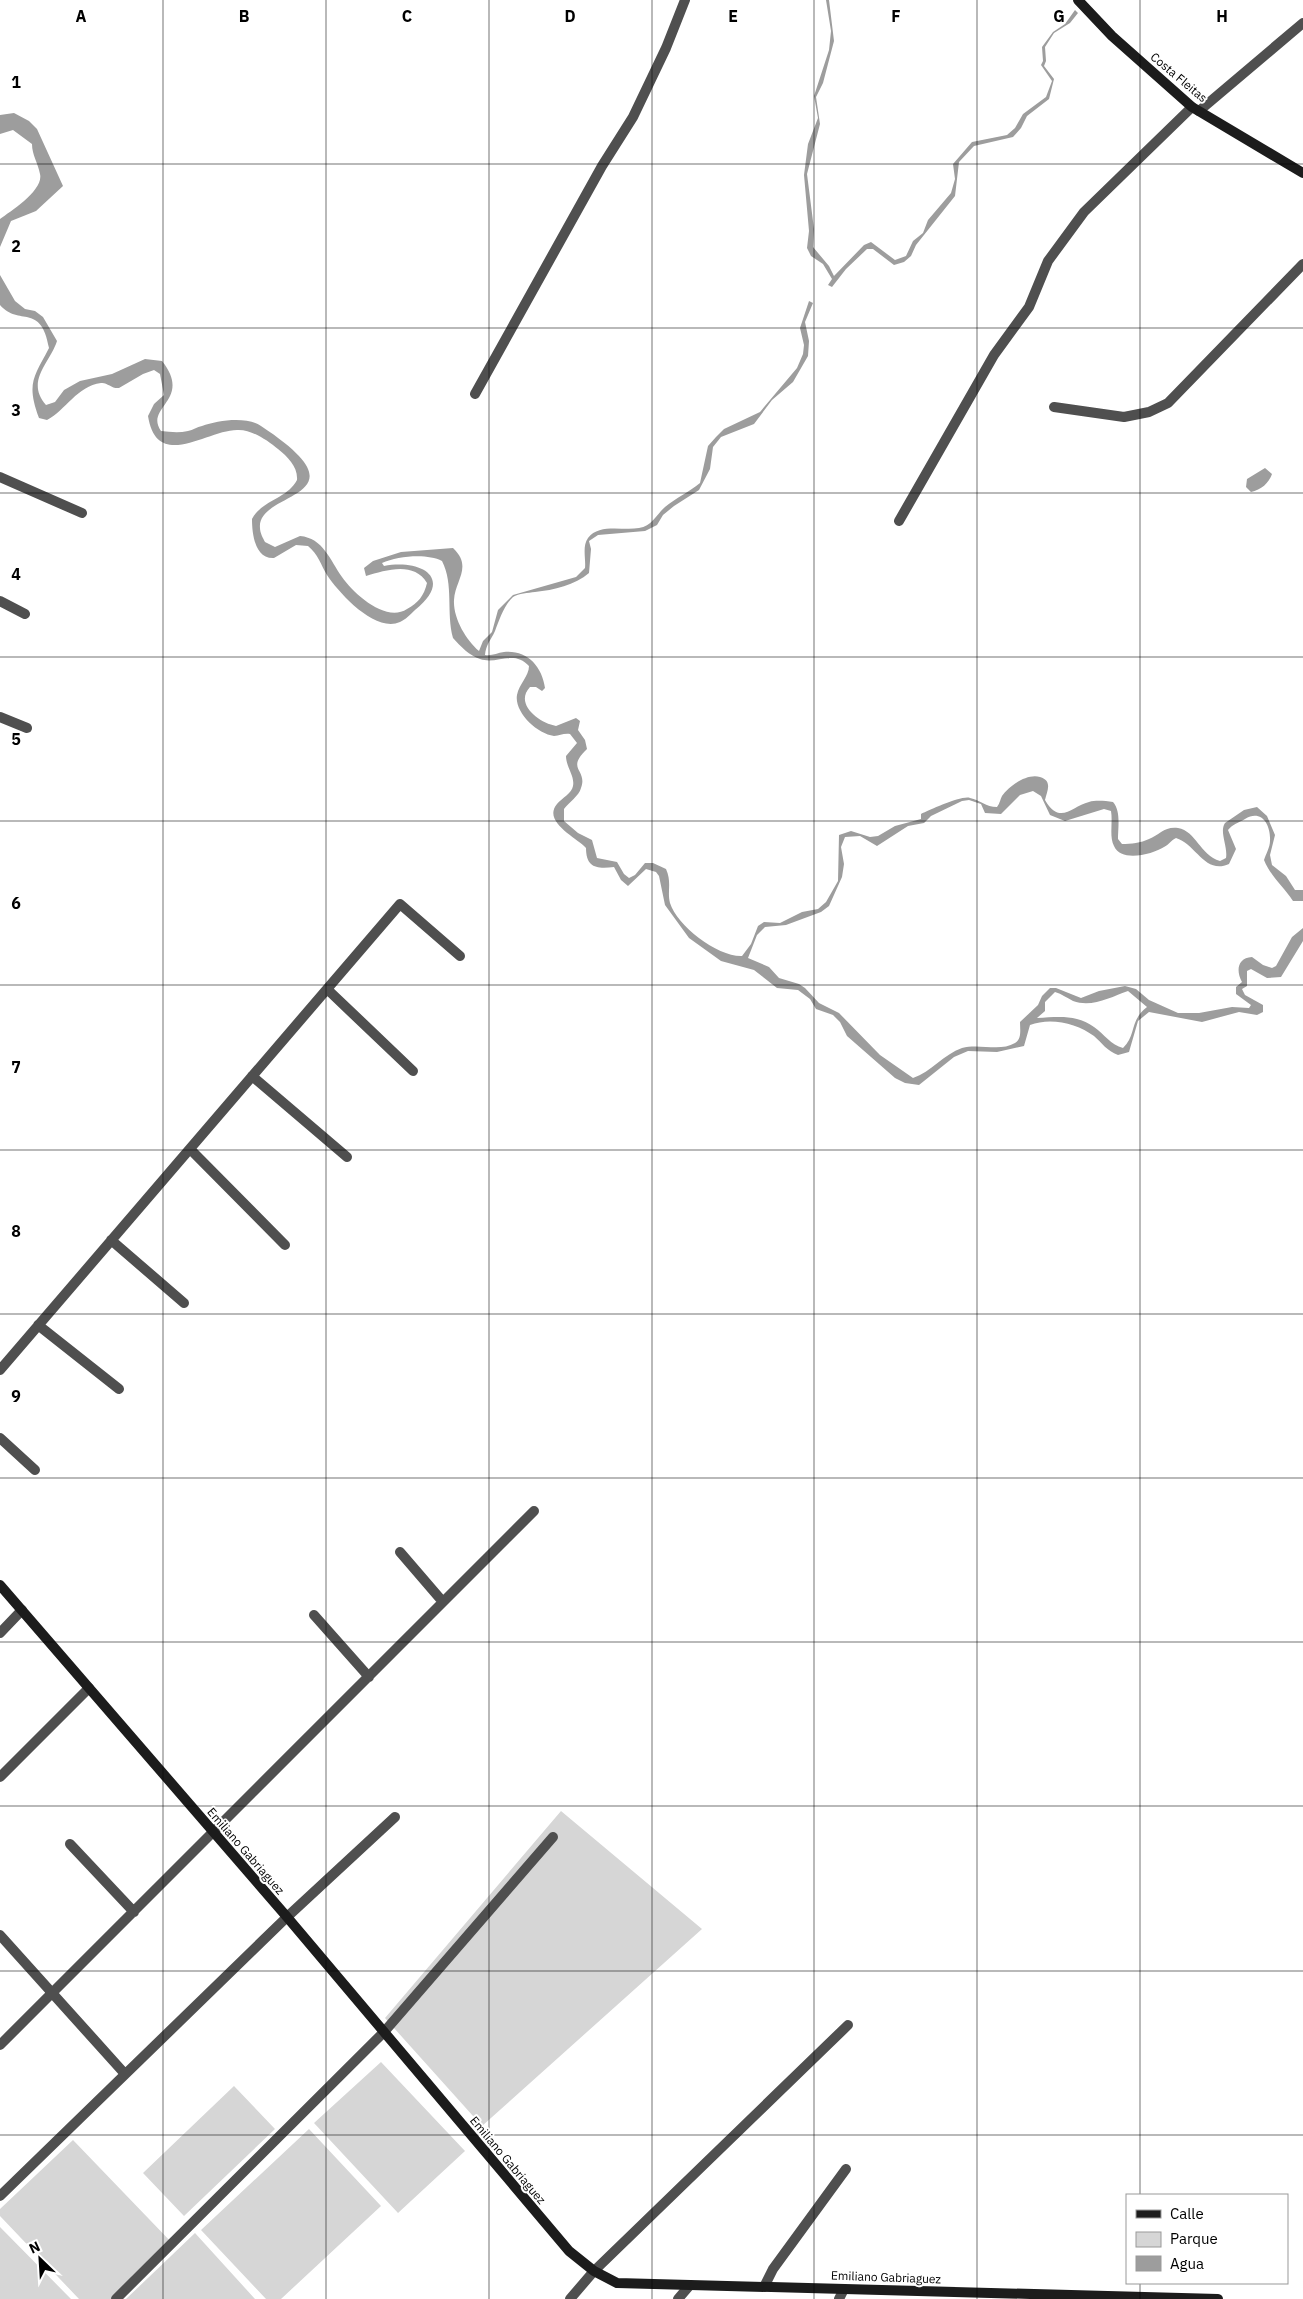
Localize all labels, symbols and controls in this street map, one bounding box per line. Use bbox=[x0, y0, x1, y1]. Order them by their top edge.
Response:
text: A bbox=[76, 6, 87, 26]
text: B bbox=[239, 6, 250, 26]
text: C bbox=[402, 6, 412, 26]
text: D bbox=[564, 6, 576, 26]
text: E bbox=[728, 6, 738, 26]
text: F bbox=[891, 6, 901, 26]
text: G bbox=[1053, 6, 1065, 26]
text: H bbox=[1216, 6, 1228, 26]
street label: Costa Fleitas bbox=[1148, 49, 1211, 105]
text: 1 bbox=[11, 72, 21, 92]
text: 2 bbox=[11, 236, 21, 256]
text: 3 bbox=[11, 400, 21, 420]
text: 4 bbox=[11, 564, 21, 584]
text: 5 bbox=[11, 729, 21, 749]
text: 6 bbox=[11, 893, 21, 913]
text: 7 bbox=[11, 1057, 21, 1077]
text: 8 bbox=[11, 1221, 21, 1241]
text: 9 bbox=[11, 1386, 21, 1406]
street label: Emiliano Gabriaguez bbox=[204, 1804, 288, 1898]
street label: Emiliano Gabriaguez bbox=[467, 2113, 549, 2207]
legend bbox=[1126, 2194, 1288, 2284]
text: Calle bbox=[1170, 2204, 1204, 2223]
text: Parque bbox=[1170, 2229, 1218, 2248]
north arrow bbox=[15, 2234, 65, 2284]
text: N bbox=[26, 2237, 43, 2258]
text: Agua bbox=[1170, 2254, 1204, 2273]
street label: Emiliano Gabriaguez bbox=[831, 2268, 942, 2286]

